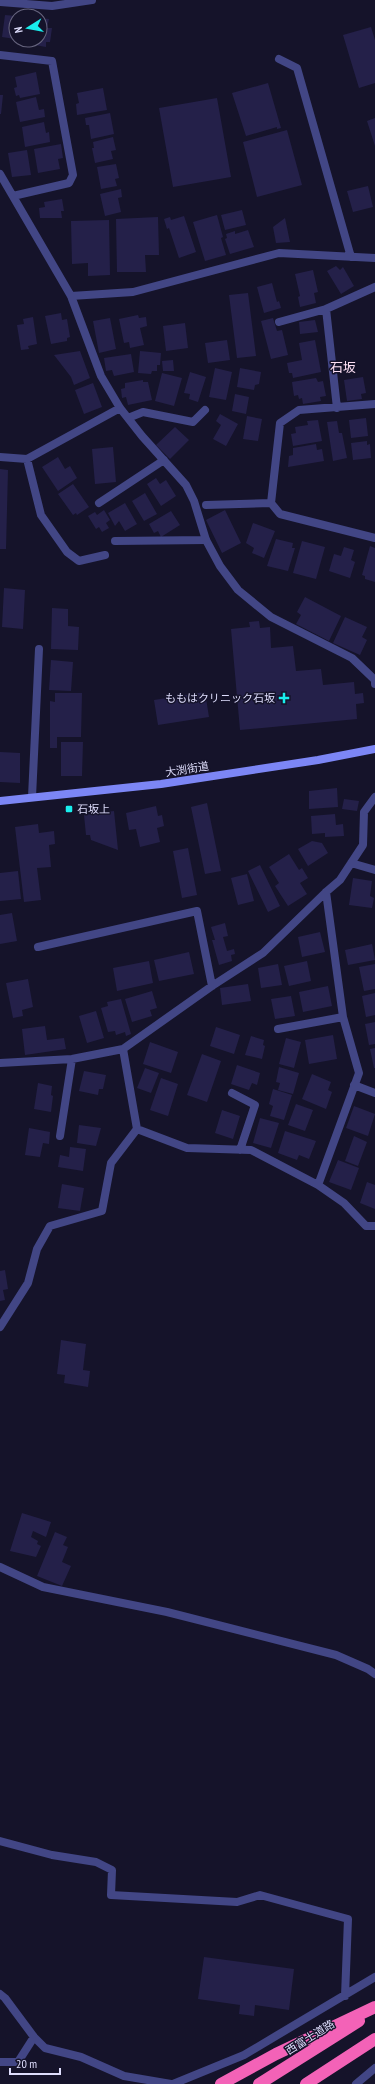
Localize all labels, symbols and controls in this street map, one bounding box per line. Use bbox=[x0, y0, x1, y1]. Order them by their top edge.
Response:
north arrow bbox=[8, 8, 48, 48]
text: N bbox=[11, 26, 26, 34]
district label: 石坂 bbox=[330, 359, 356, 376]
place label: ももはクリニック石坂 bbox=[165, 691, 275, 705]
marker: ももはクリニック石坂 bbox=[278, 692, 290, 704]
street label: 大渕街道 bbox=[164, 759, 210, 779]
place label: 石坂上 bbox=[77, 802, 110, 816]
marker: 石坂上 bbox=[64, 804, 74, 814]
street label: 西富士道路 bbox=[283, 2016, 337, 2058]
scale bar bbox=[10, 2050, 60, 2076]
text: 20 m bbox=[16, 2056, 37, 2071]

